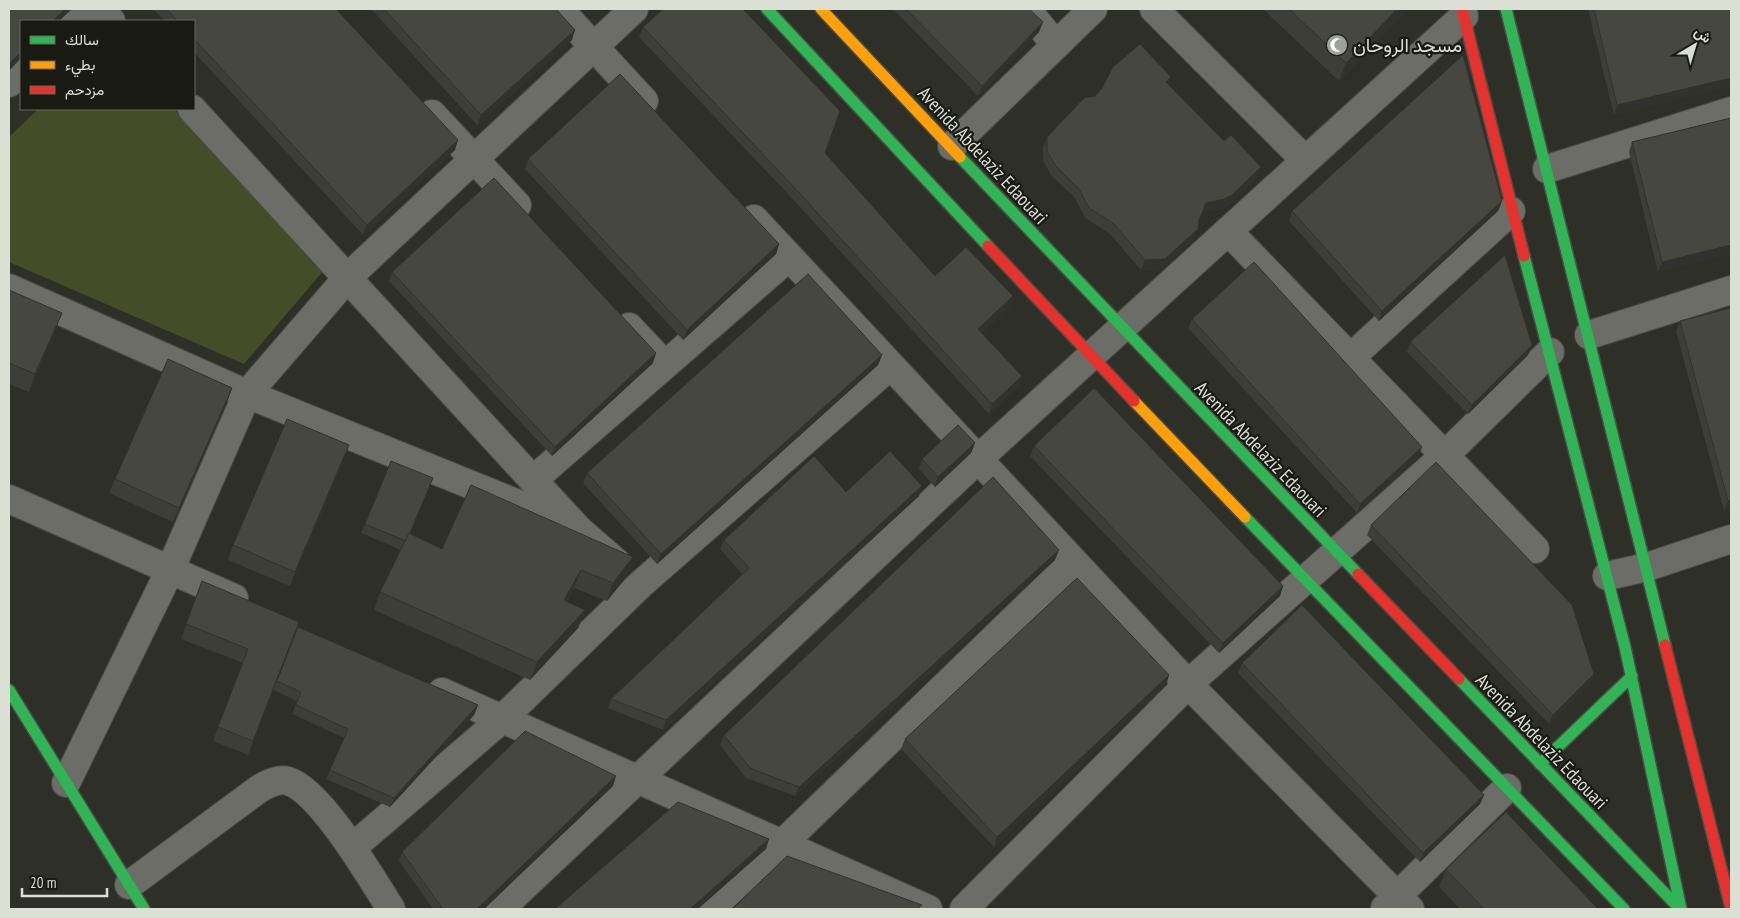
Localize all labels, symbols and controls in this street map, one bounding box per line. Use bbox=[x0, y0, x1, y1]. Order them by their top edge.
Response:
legend bbox=[20, 20, 195, 110]
north arrow bbox=[1670, 20, 1720, 70]
text: ش bbox=[1691, 22, 1715, 47]
text: سالك bbox=[65, 30, 99, 49]
mosque icon: مسجد الروحان bbox=[1325, 33, 1349, 57]
place label: مسجد الروحان bbox=[1353, 33, 1462, 57]
text: بطيء bbox=[65, 55, 95, 78]
text: مزدحم bbox=[65, 80, 104, 100]
street label: Avenida Abdelaziz Edaouari bbox=[913, 81, 1053, 229]
street label: Avenida Abdelaziz Edaouari bbox=[1190, 376, 1332, 522]
street label: Avenida Abdelaziz Edaouari bbox=[1471, 668, 1613, 814]
scale bar bbox=[22, 866, 108, 898]
text: 20 m bbox=[30, 873, 56, 892]

